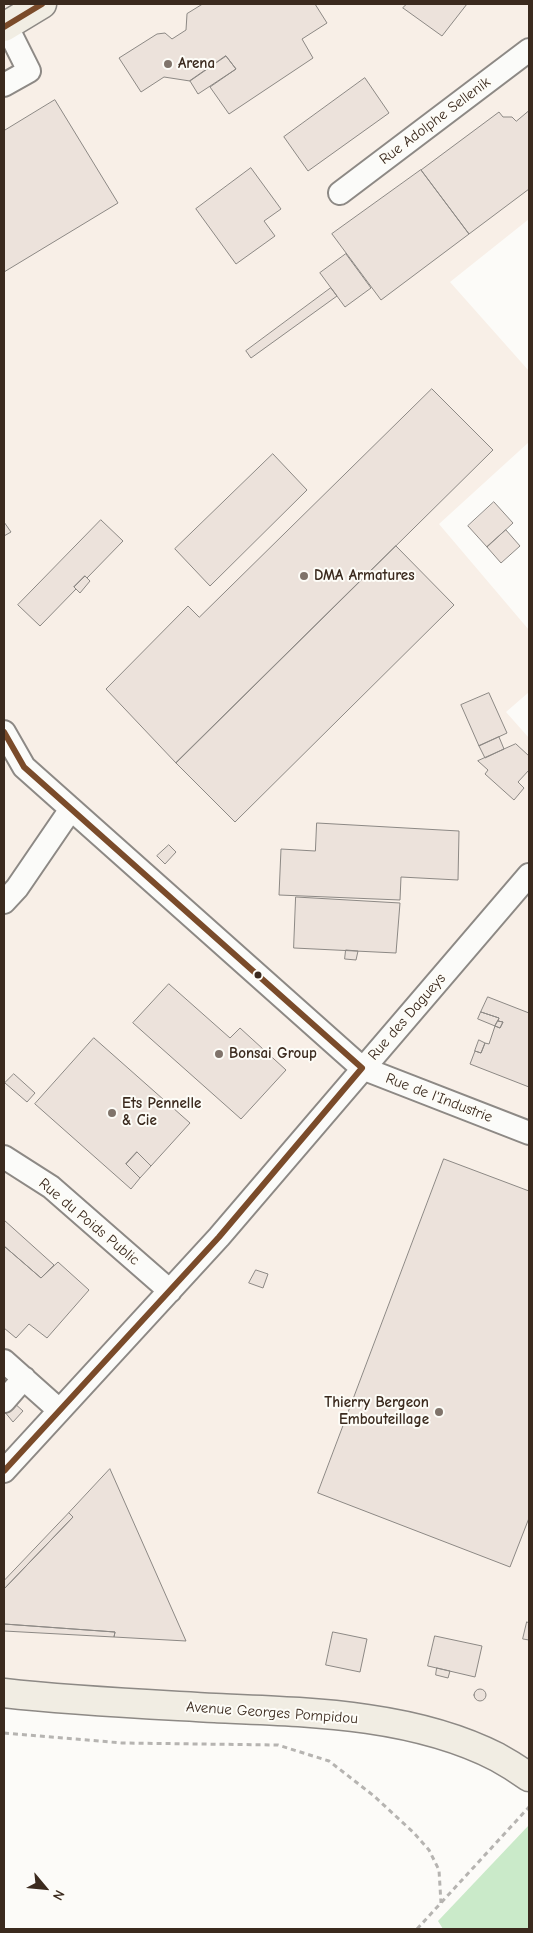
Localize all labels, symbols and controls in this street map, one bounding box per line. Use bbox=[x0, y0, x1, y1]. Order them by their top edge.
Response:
place label: Arena bbox=[178, 55, 215, 73]
marker: Arena bbox=[162, 58, 174, 70]
street label: Rue Adolphe Sellenik bbox=[376, 73, 494, 169]
place label: DMA Armatures bbox=[314, 567, 415, 585]
marker: DMA Armatures bbox=[298, 570, 310, 582]
unlabelled marker bbox=[253, 970, 263, 980]
street label: Rue des Dagueys bbox=[364, 970, 450, 1064]
place label: Bonsai Group bbox=[229, 1045, 317, 1063]
marker: Bonsai Group bbox=[213, 1048, 225, 1060]
street label: Rue de l'Industrie bbox=[383, 1069, 495, 1127]
place label: Ets Pennelle & Cie bbox=[122, 1095, 201, 1130]
marker: Ets Pennelle & Cie bbox=[106, 1107, 118, 1119]
street label: Rue du Poids Public bbox=[35, 1175, 143, 1269]
place label: Thierry Bergeon Embouteillage bbox=[324, 1394, 429, 1429]
marker: Thierry Bergeon Embouteillage bbox=[433, 1406, 445, 1418]
street label: Avenue Georges Pompidou bbox=[186, 1698, 358, 1728]
north arrow bbox=[20, 1863, 70, 1913]
text: N bbox=[49, 1887, 68, 1903]

